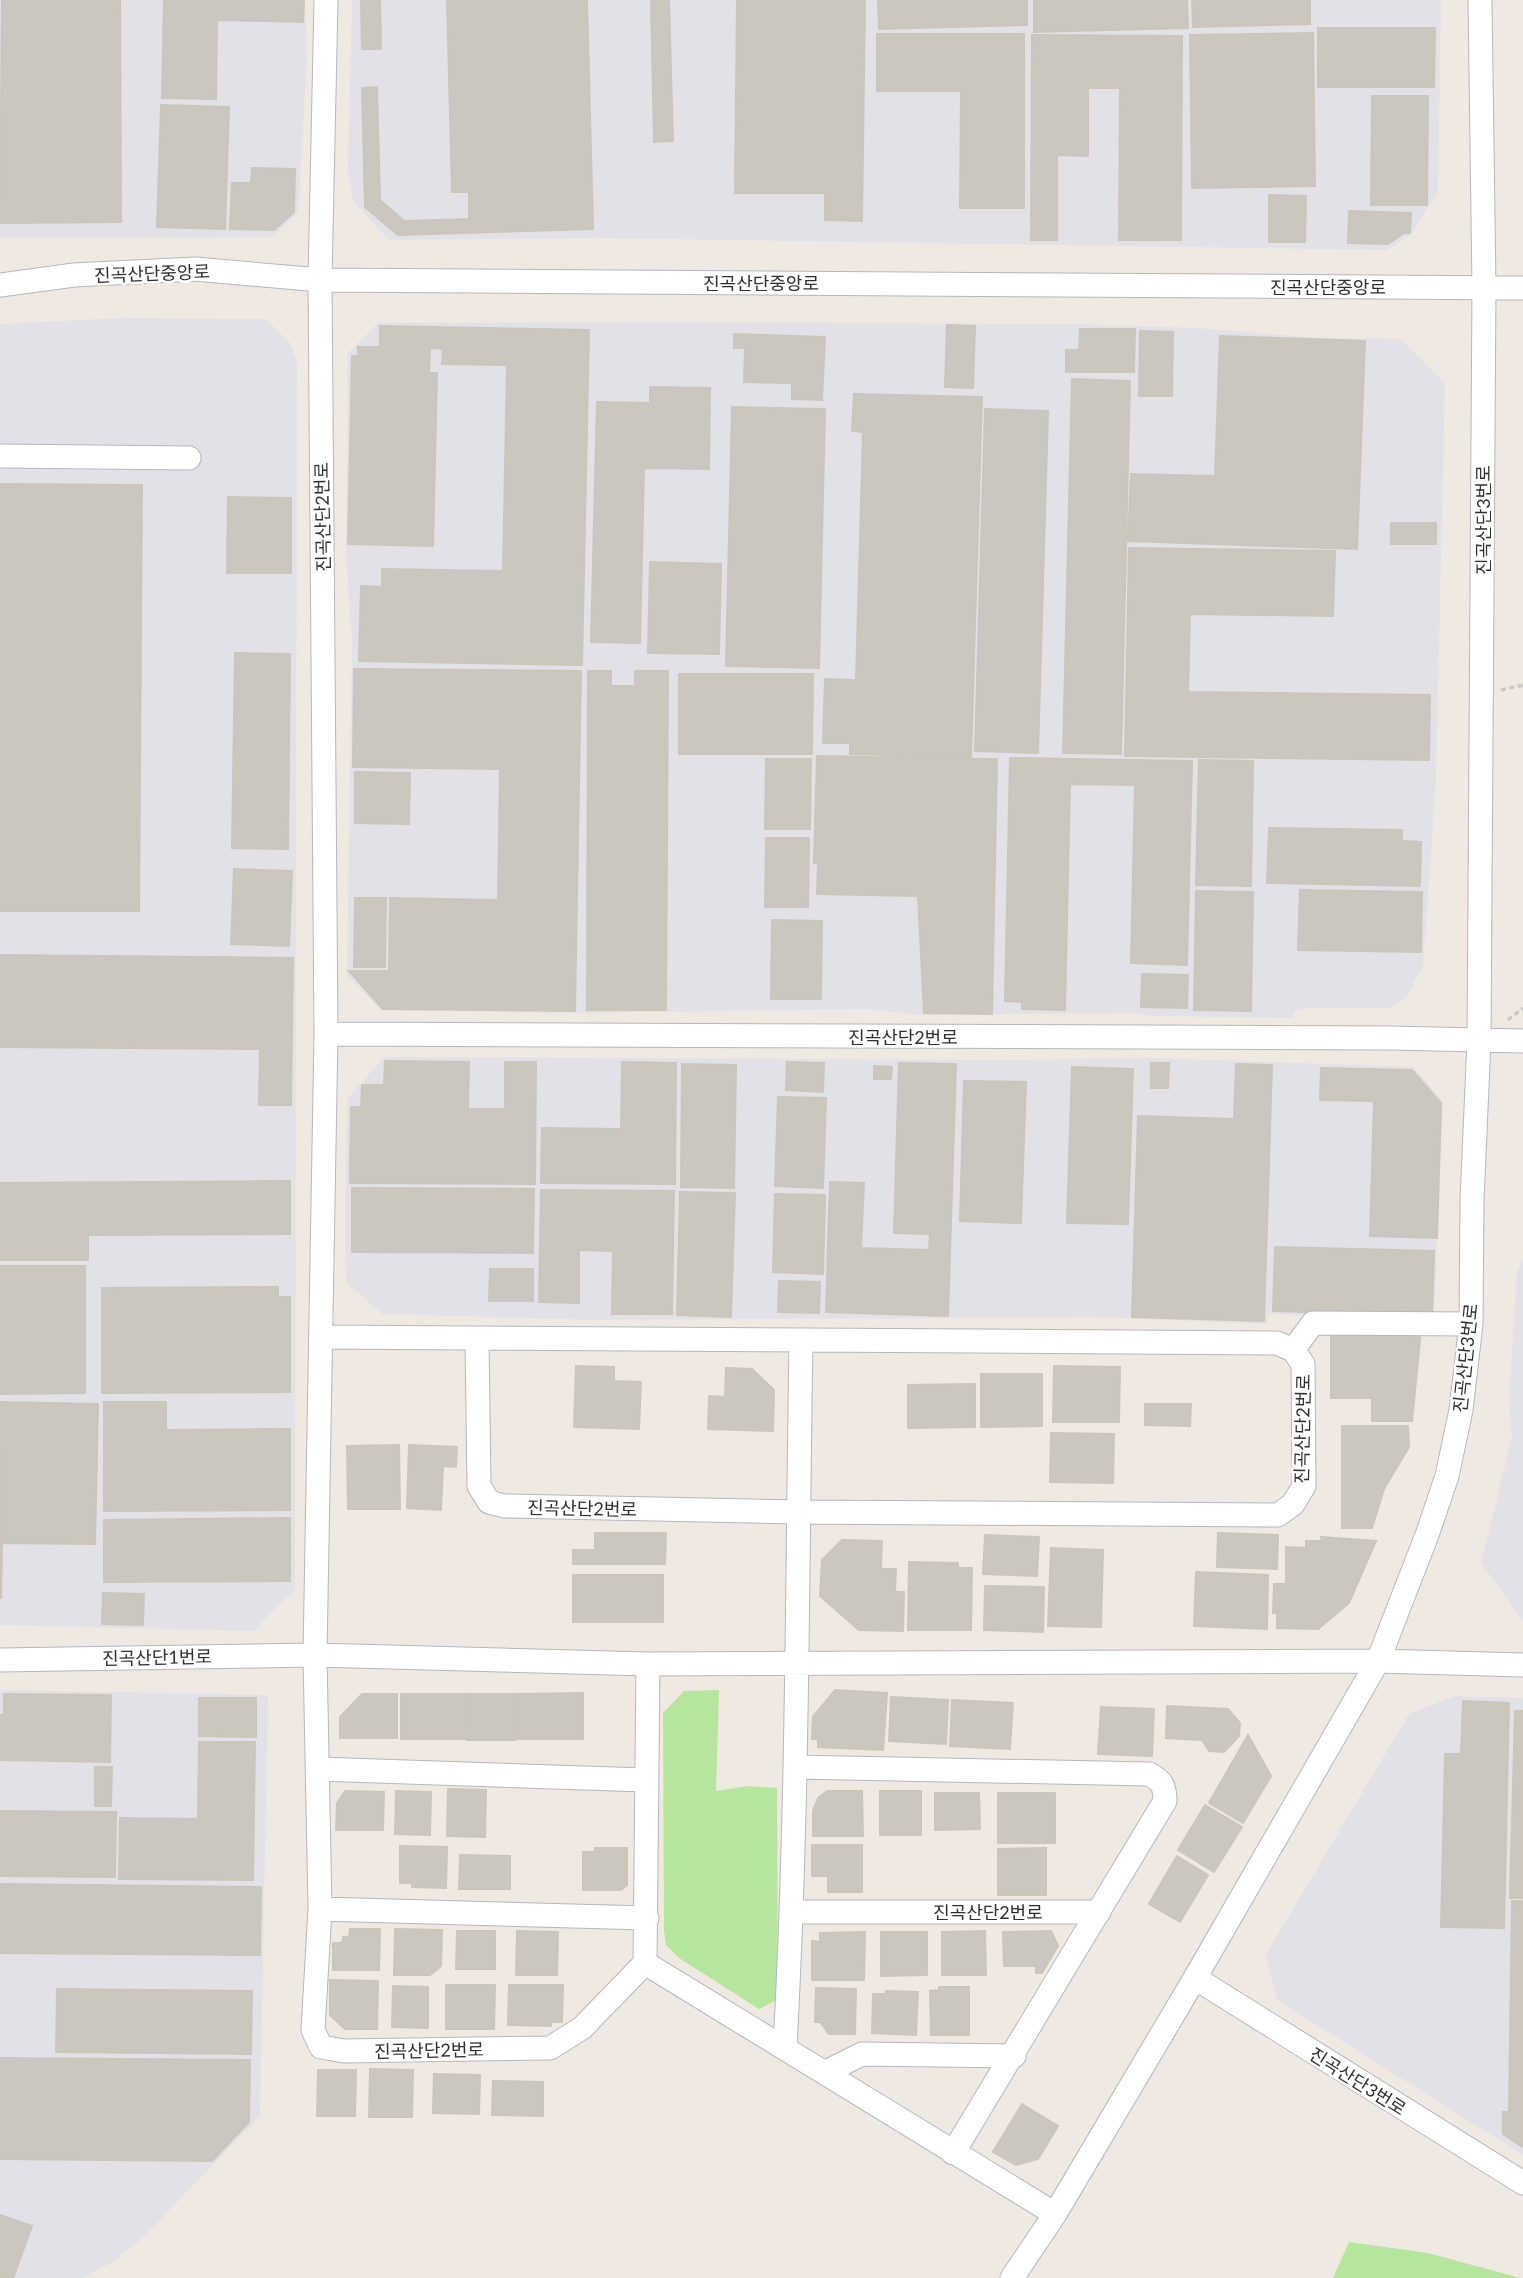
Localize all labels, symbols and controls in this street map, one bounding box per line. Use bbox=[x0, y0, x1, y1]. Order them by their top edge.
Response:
street label: 진곡산단중앙로 bbox=[94, 260, 210, 286]
street label: 진곡산단중앙로 bbox=[703, 272, 819, 294]
street label: 진곡산단중앙로 bbox=[1270, 276, 1386, 298]
street label: 진곡산단2번로 bbox=[310, 462, 334, 572]
street label: 진곡산단3번로 bbox=[1472, 465, 1494, 575]
street label: 진곡산단2번로 bbox=[848, 1026, 958, 1048]
street label: 진곡산단3번로 bbox=[1448, 1302, 1482, 1414]
street label: 진곡산단2번로 bbox=[1290, 1374, 1314, 1484]
street label: 진곡산단2번로 bbox=[527, 1496, 637, 1520]
street label: 진곡산단1번로 bbox=[102, 1645, 212, 1669]
street label: 진곡산단2번로 bbox=[933, 1901, 1043, 1923]
street label: 진곡산단2번로 bbox=[374, 2038, 484, 2062]
street label: 진곡산단3번로 bbox=[1306, 2043, 1410, 2119]

